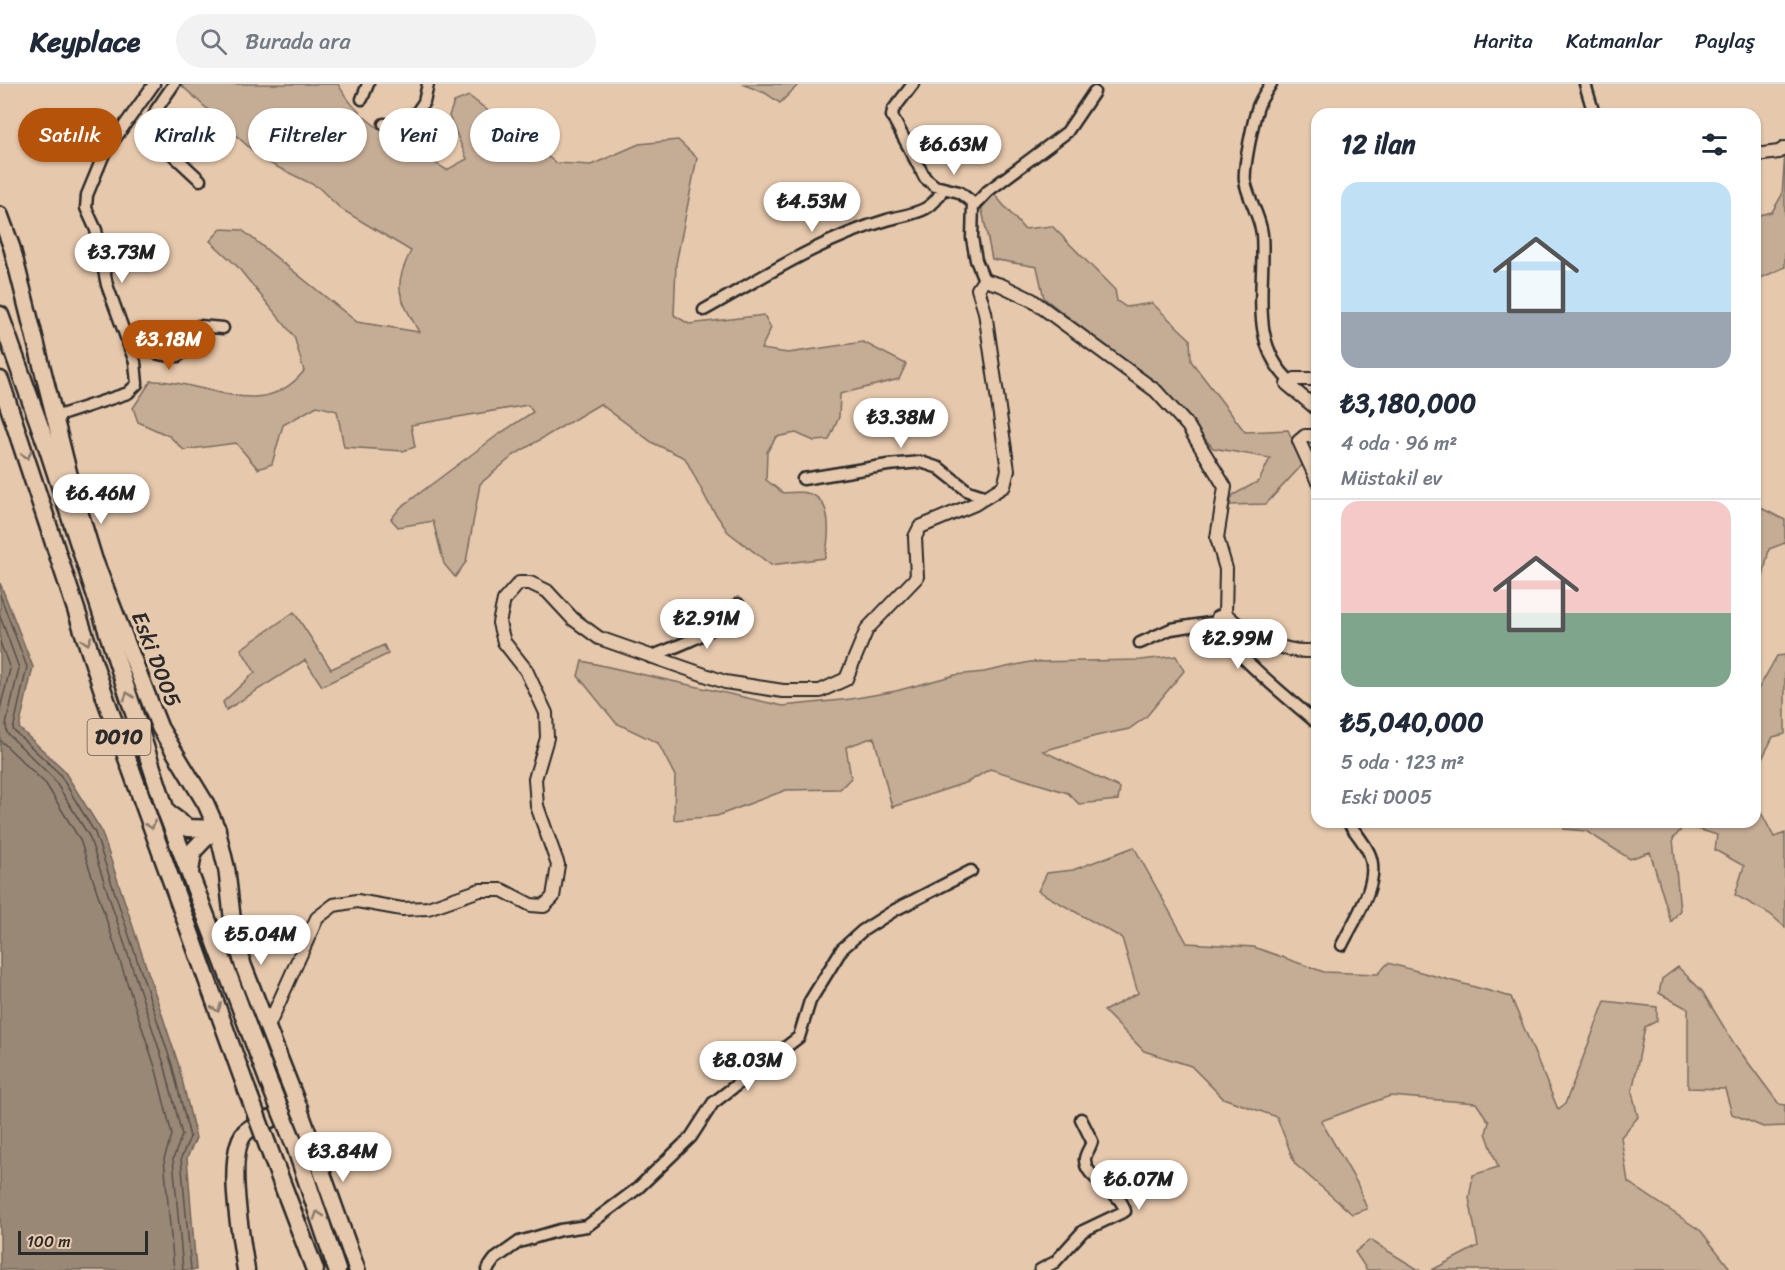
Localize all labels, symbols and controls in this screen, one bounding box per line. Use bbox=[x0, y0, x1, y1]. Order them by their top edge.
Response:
search box bbox=[176, 14, 596, 68]
text: Keyplace bbox=[30, 17, 140, 66]
text: Burada ara bbox=[245, 22, 350, 61]
text: Harita bbox=[1473, 22, 1533, 60]
text: Katmanlar bbox=[1566, 22, 1662, 60]
text: Paylaş bbox=[1695, 22, 1755, 60]
icon: search bbox=[197, 25, 230, 58]
chip: Satılık bbox=[18, 108, 122, 162]
chip: Kiralık bbox=[134, 108, 236, 162]
chip: Filtreler bbox=[248, 108, 367, 162]
chip: Yeni bbox=[379, 108, 458, 162]
chip: Daire bbox=[470, 108, 560, 162]
text: 12 ilan bbox=[1341, 121, 1416, 167]
pin: ₺6.63M bbox=[905, 125, 1003, 176]
text: ₺6.63M bbox=[920, 127, 988, 162]
icon: filters bbox=[1698, 128, 1731, 161]
pin: ₺4.53M bbox=[763, 182, 861, 233]
text: ₺4.53M bbox=[777, 184, 847, 219]
icon: home bbox=[1482, 221, 1590, 329]
pin: ₺3.73M bbox=[73, 233, 171, 284]
text: ₺3.73M bbox=[89, 235, 155, 270]
pin: ₺3.18M bbox=[120, 320, 218, 371]
text: ₺3.18M bbox=[136, 322, 202, 357]
text: ₺3,180,000 bbox=[1341, 380, 1476, 426]
pin: ₺3.38M bbox=[852, 398, 950, 449]
text: ₺3.38M bbox=[867, 400, 935, 435]
text: 4 oda · 96 m² bbox=[1341, 426, 1457, 461]
one-way arrow bbox=[19, 449, 32, 460]
text: Müstakil ev bbox=[1341, 461, 1442, 496]
pin: ₺6.46M bbox=[52, 474, 150, 525]
text: ₺6.46M bbox=[67, 476, 135, 511]
icon: home bbox=[1482, 540, 1590, 648]
pin: ₺2.91M bbox=[658, 599, 756, 650]
text: ₺2.91M bbox=[674, 601, 740, 636]
street label: Eski D005 bbox=[120, 605, 193, 713]
pin: ₺2.99M bbox=[1189, 619, 1287, 670]
text: ₺2.99M bbox=[1203, 621, 1273, 656]
one-way arrow bbox=[80, 635, 92, 646]
one-way arrow bbox=[122, 691, 135, 702]
text: ₺5,040,000 bbox=[1341, 699, 1484, 745]
road number: D010 bbox=[88, 719, 150, 755]
text: 5 oda · 123 m² bbox=[1341, 745, 1464, 780]
text: Eski D005 bbox=[1341, 780, 1432, 815]
one-way arrow bbox=[144, 819, 157, 829]
pin: ₺5.04M bbox=[212, 915, 310, 966]
text: ₺5.04M bbox=[226, 917, 296, 952]
one-way arrow bbox=[210, 1002, 223, 1013]
pin: ₺8.03M bbox=[699, 1041, 797, 1092]
text: ₺8.03M bbox=[713, 1043, 783, 1078]
pin: ₺3.84M bbox=[294, 1132, 392, 1183]
text: ₺3.84M bbox=[309, 1134, 377, 1169]
pin: ₺6.07M bbox=[1090, 1160, 1188, 1211]
text: ₺6.07M bbox=[1105, 1162, 1173, 1197]
one-way arrow bbox=[312, 1210, 325, 1221]
text: 100 m bbox=[27, 1227, 71, 1256]
scale bar bbox=[18, 1228, 148, 1256]

